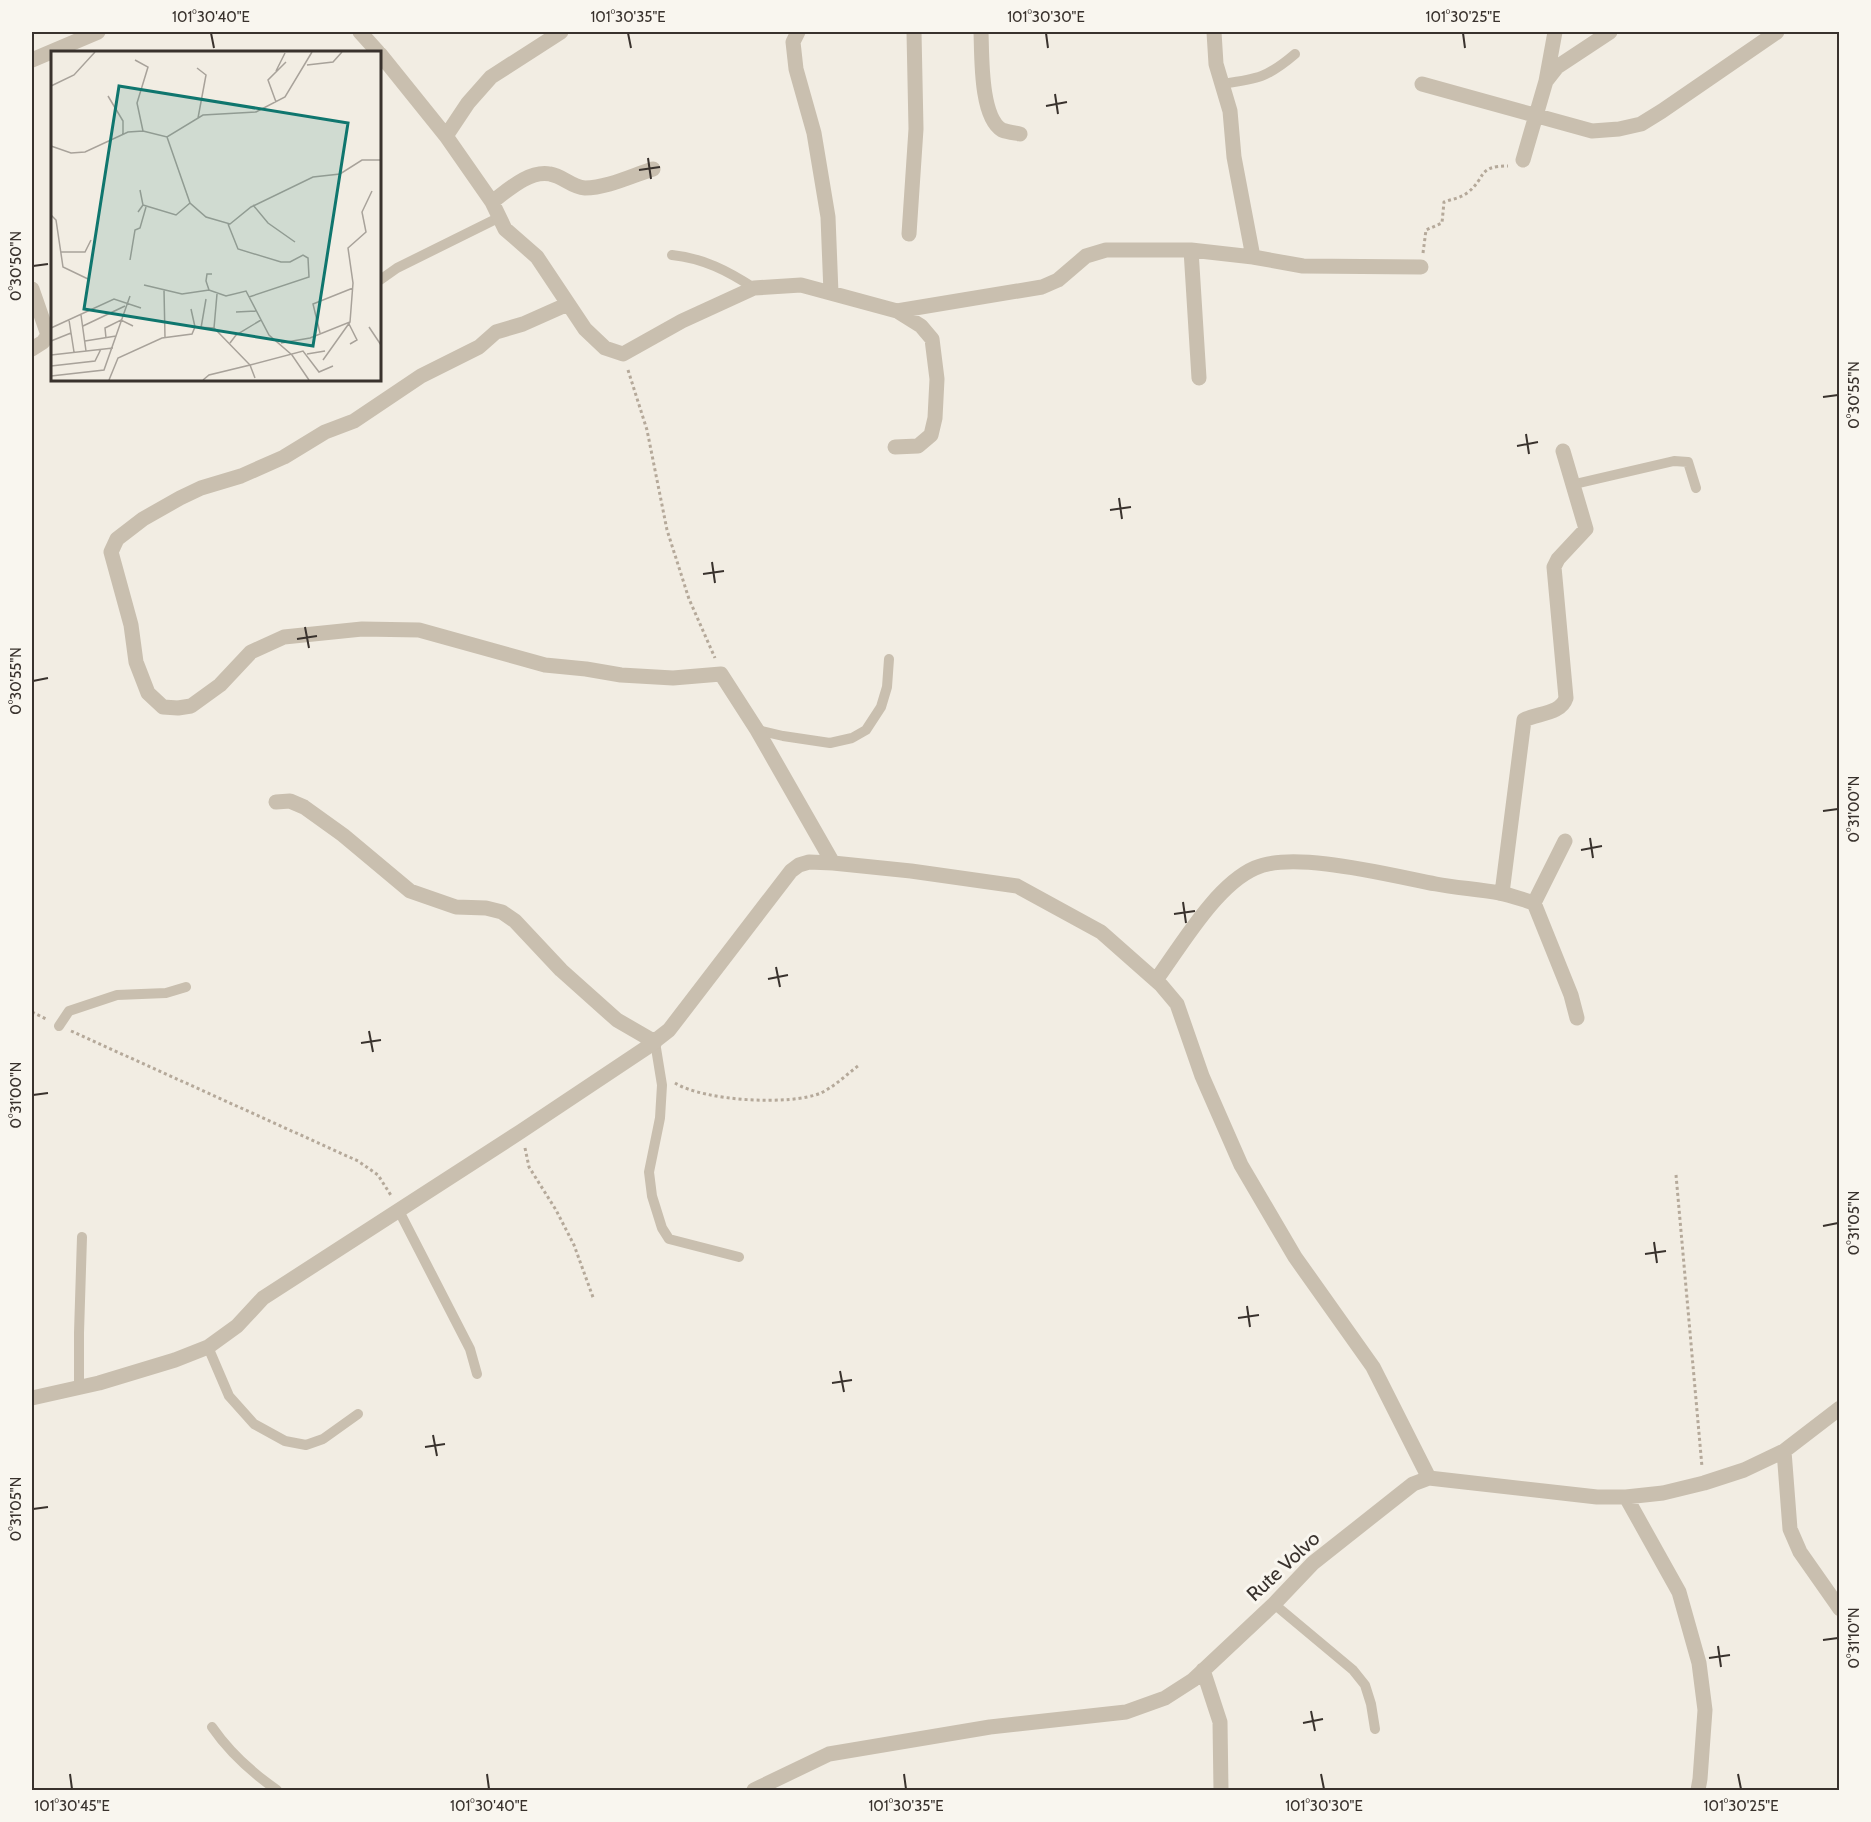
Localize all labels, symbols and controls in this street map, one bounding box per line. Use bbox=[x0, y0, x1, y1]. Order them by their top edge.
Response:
text: 101°30'40"E bbox=[172, 8, 250, 26]
text: 101°30'35"E bbox=[590, 8, 666, 26]
text: 101°30'30"E bbox=[1007, 8, 1085, 26]
text: 101°30'25"E bbox=[1426, 8, 1500, 26]
inset map bbox=[51, 51, 381, 381]
text: 0°30'50"N bbox=[7, 231, 25, 301]
text: 0°30'55"N bbox=[1845, 361, 1863, 429]
text: 0°30'55"N bbox=[7, 647, 25, 715]
text: 0°31'00"N bbox=[1845, 776, 1863, 842]
text: 0°31'00"N bbox=[7, 1062, 25, 1128]
text: 0°31'05"N bbox=[1845, 1191, 1863, 1255]
text: 0°31'05"N bbox=[7, 1477, 25, 1541]
street label: Rute Volvo bbox=[1242, 1526, 1324, 1606]
text: 0°31'10"N bbox=[1845, 1607, 1863, 1669]
text: 101°30'45"E bbox=[34, 1797, 110, 1815]
text: 101°30'40"E bbox=[450, 1797, 528, 1815]
text: 101°30'35"E bbox=[868, 1797, 944, 1815]
text: 101°30'30"E bbox=[1285, 1797, 1363, 1815]
text: 101°30'25"E bbox=[1704, 1797, 1778, 1815]

